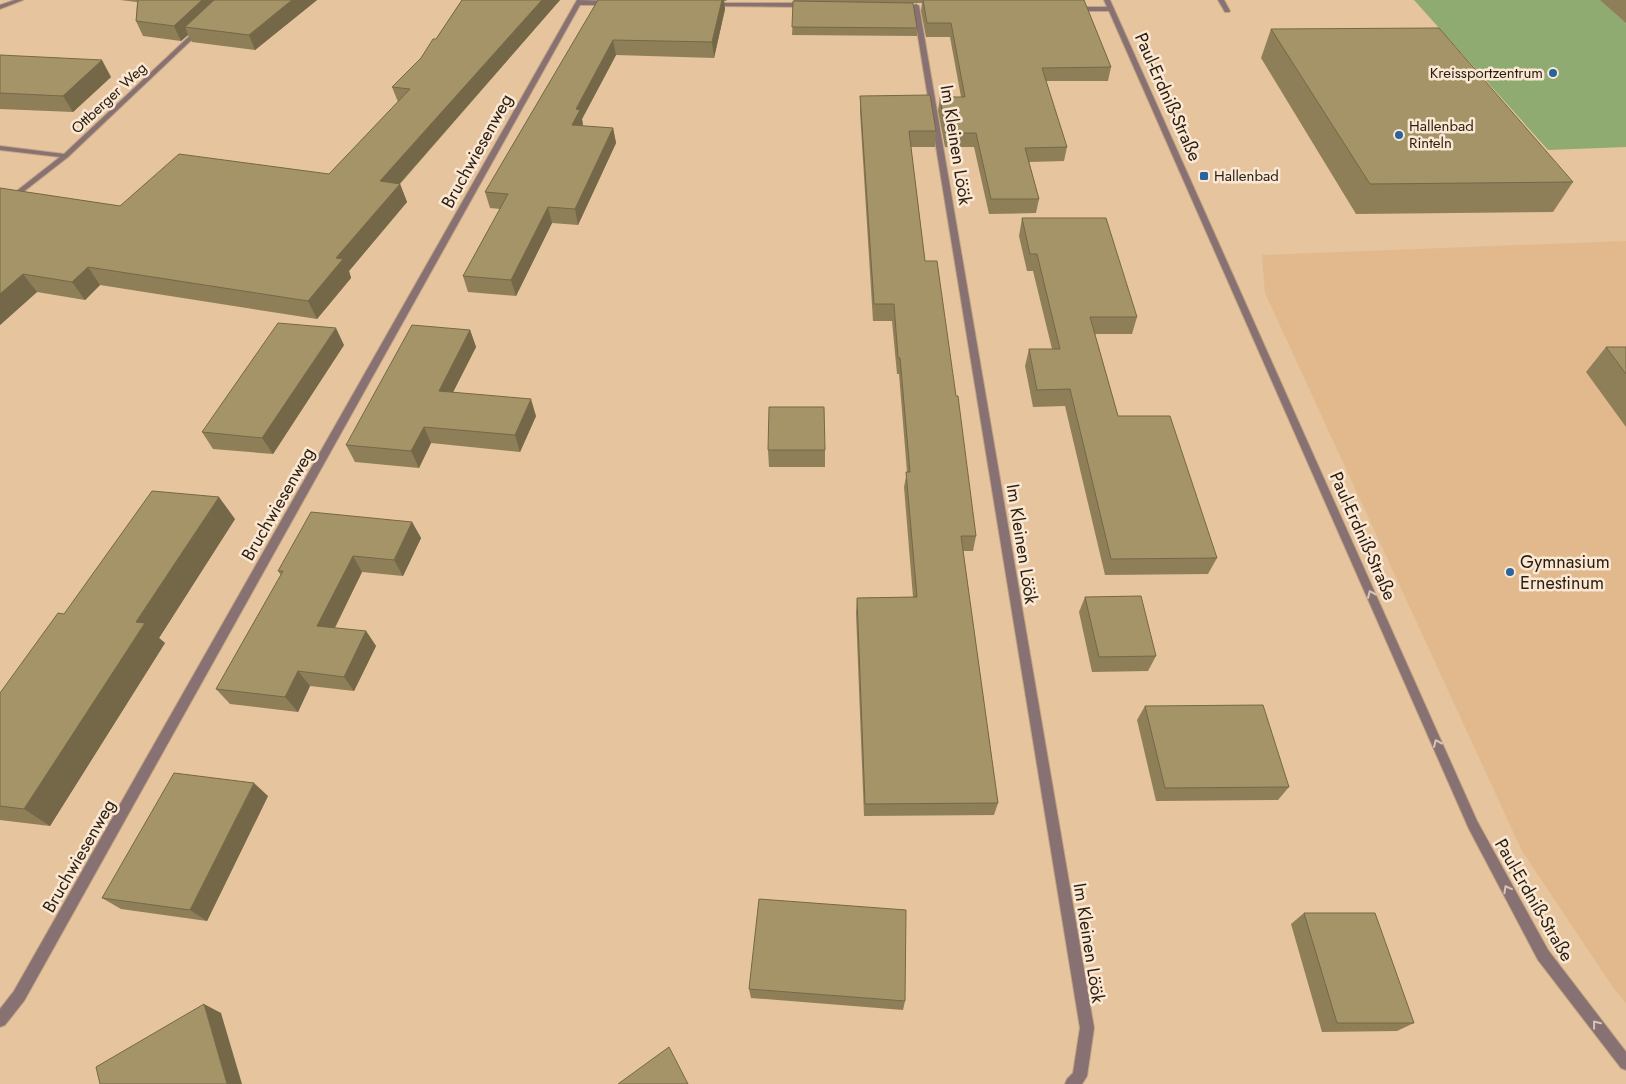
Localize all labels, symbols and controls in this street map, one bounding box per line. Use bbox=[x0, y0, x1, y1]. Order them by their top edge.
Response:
street label: Paul-Erdniß-Straße bbox=[1128, 29, 1208, 165]
street label: Ottberger Weg bbox=[66, 57, 152, 139]
place label: Kreissportzentrum bbox=[1430, 62, 1543, 84]
marker: Kreissportzentrum bbox=[1547, 67, 1559, 79]
street label: Im Kleinen Löök bbox=[934, 83, 978, 207]
street label: Bruchwiesenweg bbox=[435, 89, 519, 213]
place label: Hallenbad Rinteln bbox=[1409, 115, 1474, 154]
marker: Hallenbad Rinteln bbox=[1393, 129, 1405, 141]
place label: Hallenbad bbox=[1214, 165, 1279, 187]
marker: Hallenbad bbox=[1198, 170, 1210, 182]
street label: Bruchwiesenweg bbox=[235, 442, 321, 566]
street label: Paul-Erdniß-Straße bbox=[1323, 468, 1403, 604]
street label: Im Kleinen Löök bbox=[1000, 482, 1044, 606]
place label: Gymnasium Ernestinum bbox=[1520, 549, 1610, 596]
marker: Gymnasium Ernestinum bbox=[1504, 566, 1516, 578]
one-way arrow bbox=[1367, 590, 1378, 599]
one-way arrow bbox=[1432, 739, 1443, 748]
street label: Bruchwiesenweg bbox=[36, 794, 122, 918]
street label: Paul-Erdniß-Straße bbox=[1488, 834, 1580, 966]
street label: Im Kleinen Löök bbox=[1067, 881, 1111, 1005]
one-way arrow bbox=[1504, 885, 1514, 894]
one-way arrow bbox=[1594, 1021, 1602, 1030]

